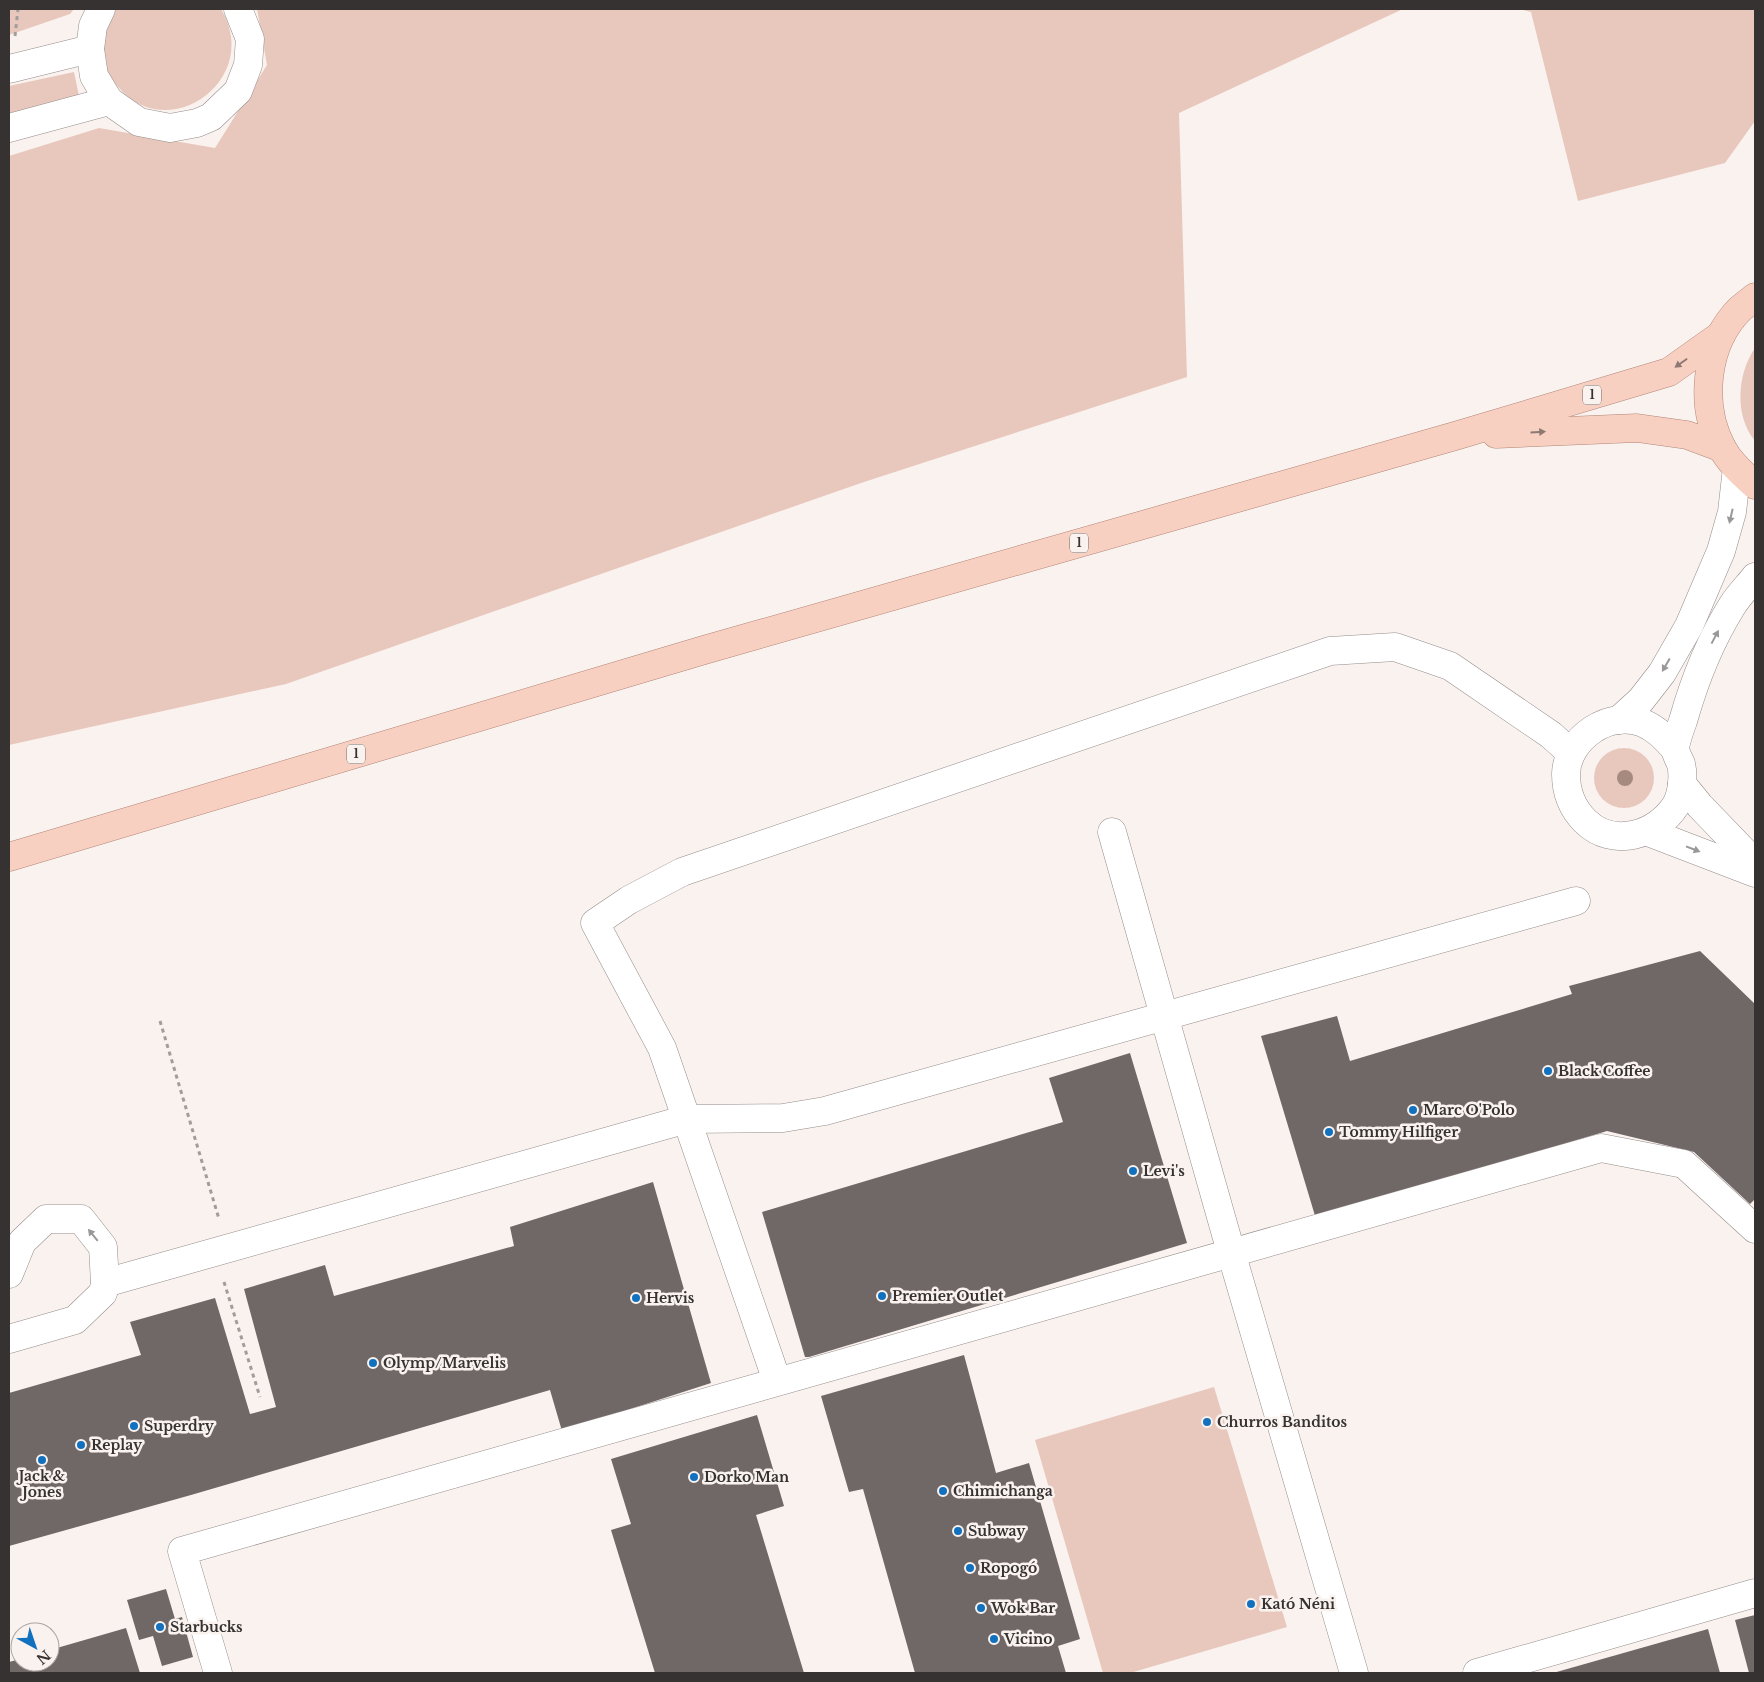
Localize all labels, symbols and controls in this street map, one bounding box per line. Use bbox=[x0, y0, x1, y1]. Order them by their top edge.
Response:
one-way arrow bbox=[1675, 358, 1688, 368]
road number: 1 bbox=[1583, 386, 1601, 404]
one-way arrow bbox=[1531, 428, 1547, 436]
one-way arrow bbox=[1727, 509, 1735, 524]
road number: 1 bbox=[1070, 534, 1088, 552]
one-way arrow bbox=[1711, 631, 1720, 644]
one-way arrow bbox=[1662, 658, 1671, 671]
road number: 1 bbox=[347, 744, 365, 764]
one-way arrow bbox=[1686, 845, 1701, 853]
place label: Black Coffee bbox=[1558, 1062, 1651, 1080]
marker: Black Coffee bbox=[1542, 1065, 1554, 1077]
place label: Marc O'Polo bbox=[1423, 1101, 1515, 1119]
marker: Marc O'Polo bbox=[1407, 1104, 1419, 1116]
place label: Tommy Hilfiger bbox=[1339, 1123, 1458, 1141]
marker: Tommy Hilfiger bbox=[1323, 1126, 1335, 1138]
place label: Levi's bbox=[1143, 1162, 1185, 1180]
marker: Levi's bbox=[1127, 1165, 1139, 1177]
one-way arrow bbox=[88, 1228, 99, 1241]
place label: Premier Outlet bbox=[892, 1287, 1004, 1305]
place label: Hervis bbox=[646, 1289, 695, 1307]
marker: Premier Outlet bbox=[876, 1290, 888, 1302]
marker: Hervis bbox=[630, 1292, 642, 1304]
place label: Olymp/Marvelis bbox=[383, 1354, 506, 1372]
marker: Olymp/Marvelis bbox=[367, 1357, 379, 1369]
place label: Churros Banditos bbox=[1217, 1413, 1348, 1431]
marker: Churros Banditos bbox=[1201, 1416, 1213, 1428]
place label: Superdry bbox=[144, 1417, 215, 1435]
marker: Superdry bbox=[128, 1420, 140, 1432]
place label: Replay bbox=[91, 1436, 143, 1454]
marker: Replay bbox=[75, 1439, 87, 1451]
marker: Jack & Jones bbox=[36, 1454, 48, 1466]
place label: Jack & Jones bbox=[16, 1467, 66, 1501]
place label: Dorko Man bbox=[704, 1468, 789, 1486]
marker: Dorko Man bbox=[688, 1471, 700, 1483]
place label: Chimichanga bbox=[953, 1482, 1053, 1500]
marker: Chimichanga bbox=[937, 1485, 949, 1497]
place label: Subway bbox=[968, 1522, 1026, 1540]
marker: Subway bbox=[952, 1525, 964, 1537]
place label: Ropogó bbox=[980, 1559, 1037, 1577]
marker: Ropogó bbox=[964, 1562, 976, 1574]
place label: Kató Néni bbox=[1261, 1595, 1335, 1613]
marker: Kató Néni bbox=[1245, 1598, 1257, 1610]
place label: Wok Bar bbox=[990, 1599, 1055, 1617]
marker: Wok Bar bbox=[975, 1602, 987, 1614]
place label: Starbucks bbox=[170, 1618, 243, 1636]
marker: Starbucks bbox=[154, 1621, 166, 1633]
north arrow bbox=[10, 1622, 60, 1672]
place label: Vicino bbox=[1003, 1630, 1052, 1648]
marker: Vicino bbox=[988, 1633, 1000, 1645]
text: N bbox=[33, 1646, 54, 1668]

